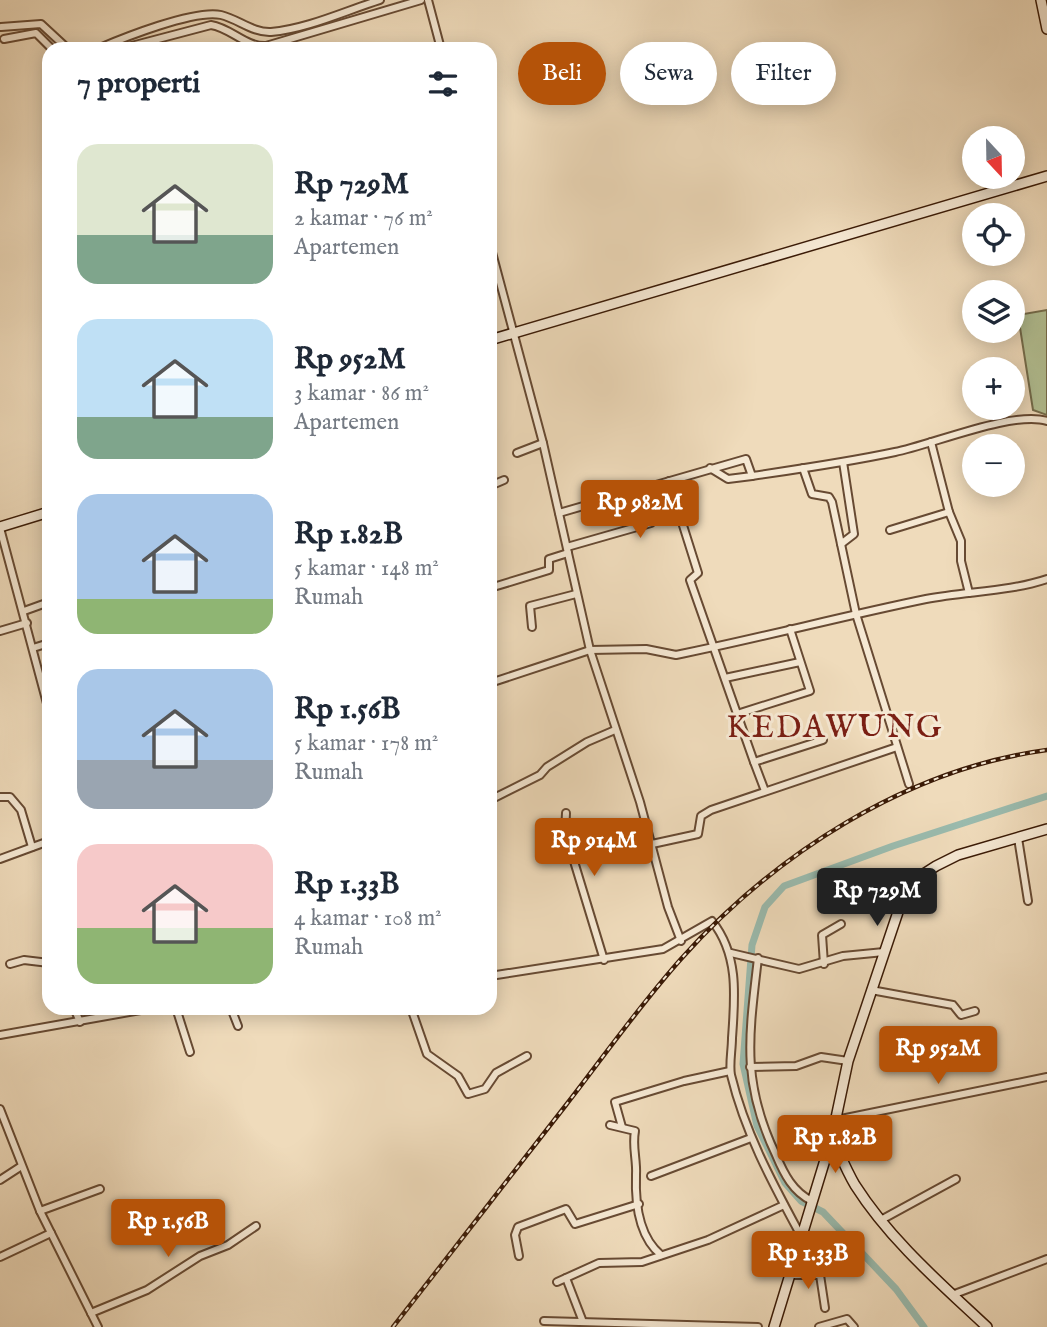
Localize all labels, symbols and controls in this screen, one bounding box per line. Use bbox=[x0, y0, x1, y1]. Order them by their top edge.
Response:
chip: Beli bbox=[518, 42, 606, 105]
chip: Sewa bbox=[620, 42, 717, 105]
chip: Filter bbox=[731, 42, 836, 105]
text: 7 properti bbox=[77, 65, 200, 103]
icon: filters bbox=[424, 65, 462, 103]
north arrow bbox=[962, 126, 1026, 189]
map controls bbox=[962, 126, 1025, 497]
text: Rp 729M bbox=[294, 166, 409, 204]
icon: home bbox=[133, 172, 217, 256]
button: locate bbox=[962, 203, 1025, 266]
text: 2 kamar · 76 m² bbox=[294, 204, 433, 233]
text: Apartemen bbox=[294, 233, 399, 262]
button: layers bbox=[962, 280, 1025, 343]
text: Rp 952M bbox=[294, 341, 406, 379]
icon: home bbox=[133, 347, 217, 431]
button: + bbox=[962, 357, 1025, 420]
text: 3 kamar · 86 m² bbox=[294, 379, 429, 408]
text: Apartemen bbox=[294, 408, 399, 437]
button: − bbox=[962, 434, 1025, 497]
pin: Rp 982M bbox=[575, 480, 705, 540]
text: Rp 982M bbox=[597, 488, 683, 517]
text: Rp 1.82B bbox=[294, 516, 403, 554]
icon: home bbox=[133, 522, 217, 606]
text: 5 kamar · 148 m² bbox=[294, 554, 439, 583]
text: Rumah bbox=[294, 583, 363, 612]
text: Rp 1.56B bbox=[294, 691, 400, 729]
icon: home bbox=[133, 697, 217, 781]
district label: KEDAWUNG bbox=[727, 708, 943, 749]
text: 5 kamar · 178 m² bbox=[294, 729, 438, 758]
text: Rumah bbox=[294, 758, 363, 787]
pin: Rp 914M bbox=[529, 818, 659, 878]
text: Rp 914M bbox=[551, 826, 637, 855]
text: Rp 1.33B bbox=[294, 866, 399, 904]
pin: Rp 729M bbox=[812, 869, 942, 928]
icon: home bbox=[133, 872, 217, 956]
text: Rp 729M bbox=[833, 876, 921, 905]
text: 4 kamar · 108 m² bbox=[294, 904, 442, 933]
text: Rumah bbox=[294, 933, 363, 962]
pin: Rp 952M bbox=[873, 1026, 1003, 1086]
text: Rp 952M bbox=[895, 1034, 981, 1063]
pin: Rp 1.82B bbox=[763, 1116, 907, 1175]
text: Rp 1.82B bbox=[793, 1123, 877, 1152]
pin: Rp 1.56B bbox=[96, 1200, 240, 1259]
text: Rp 1.56B bbox=[127, 1207, 209, 1236]
pin: Rp 1.33B bbox=[736, 1232, 880, 1291]
text: Rp 1.33B bbox=[768, 1239, 848, 1268]

